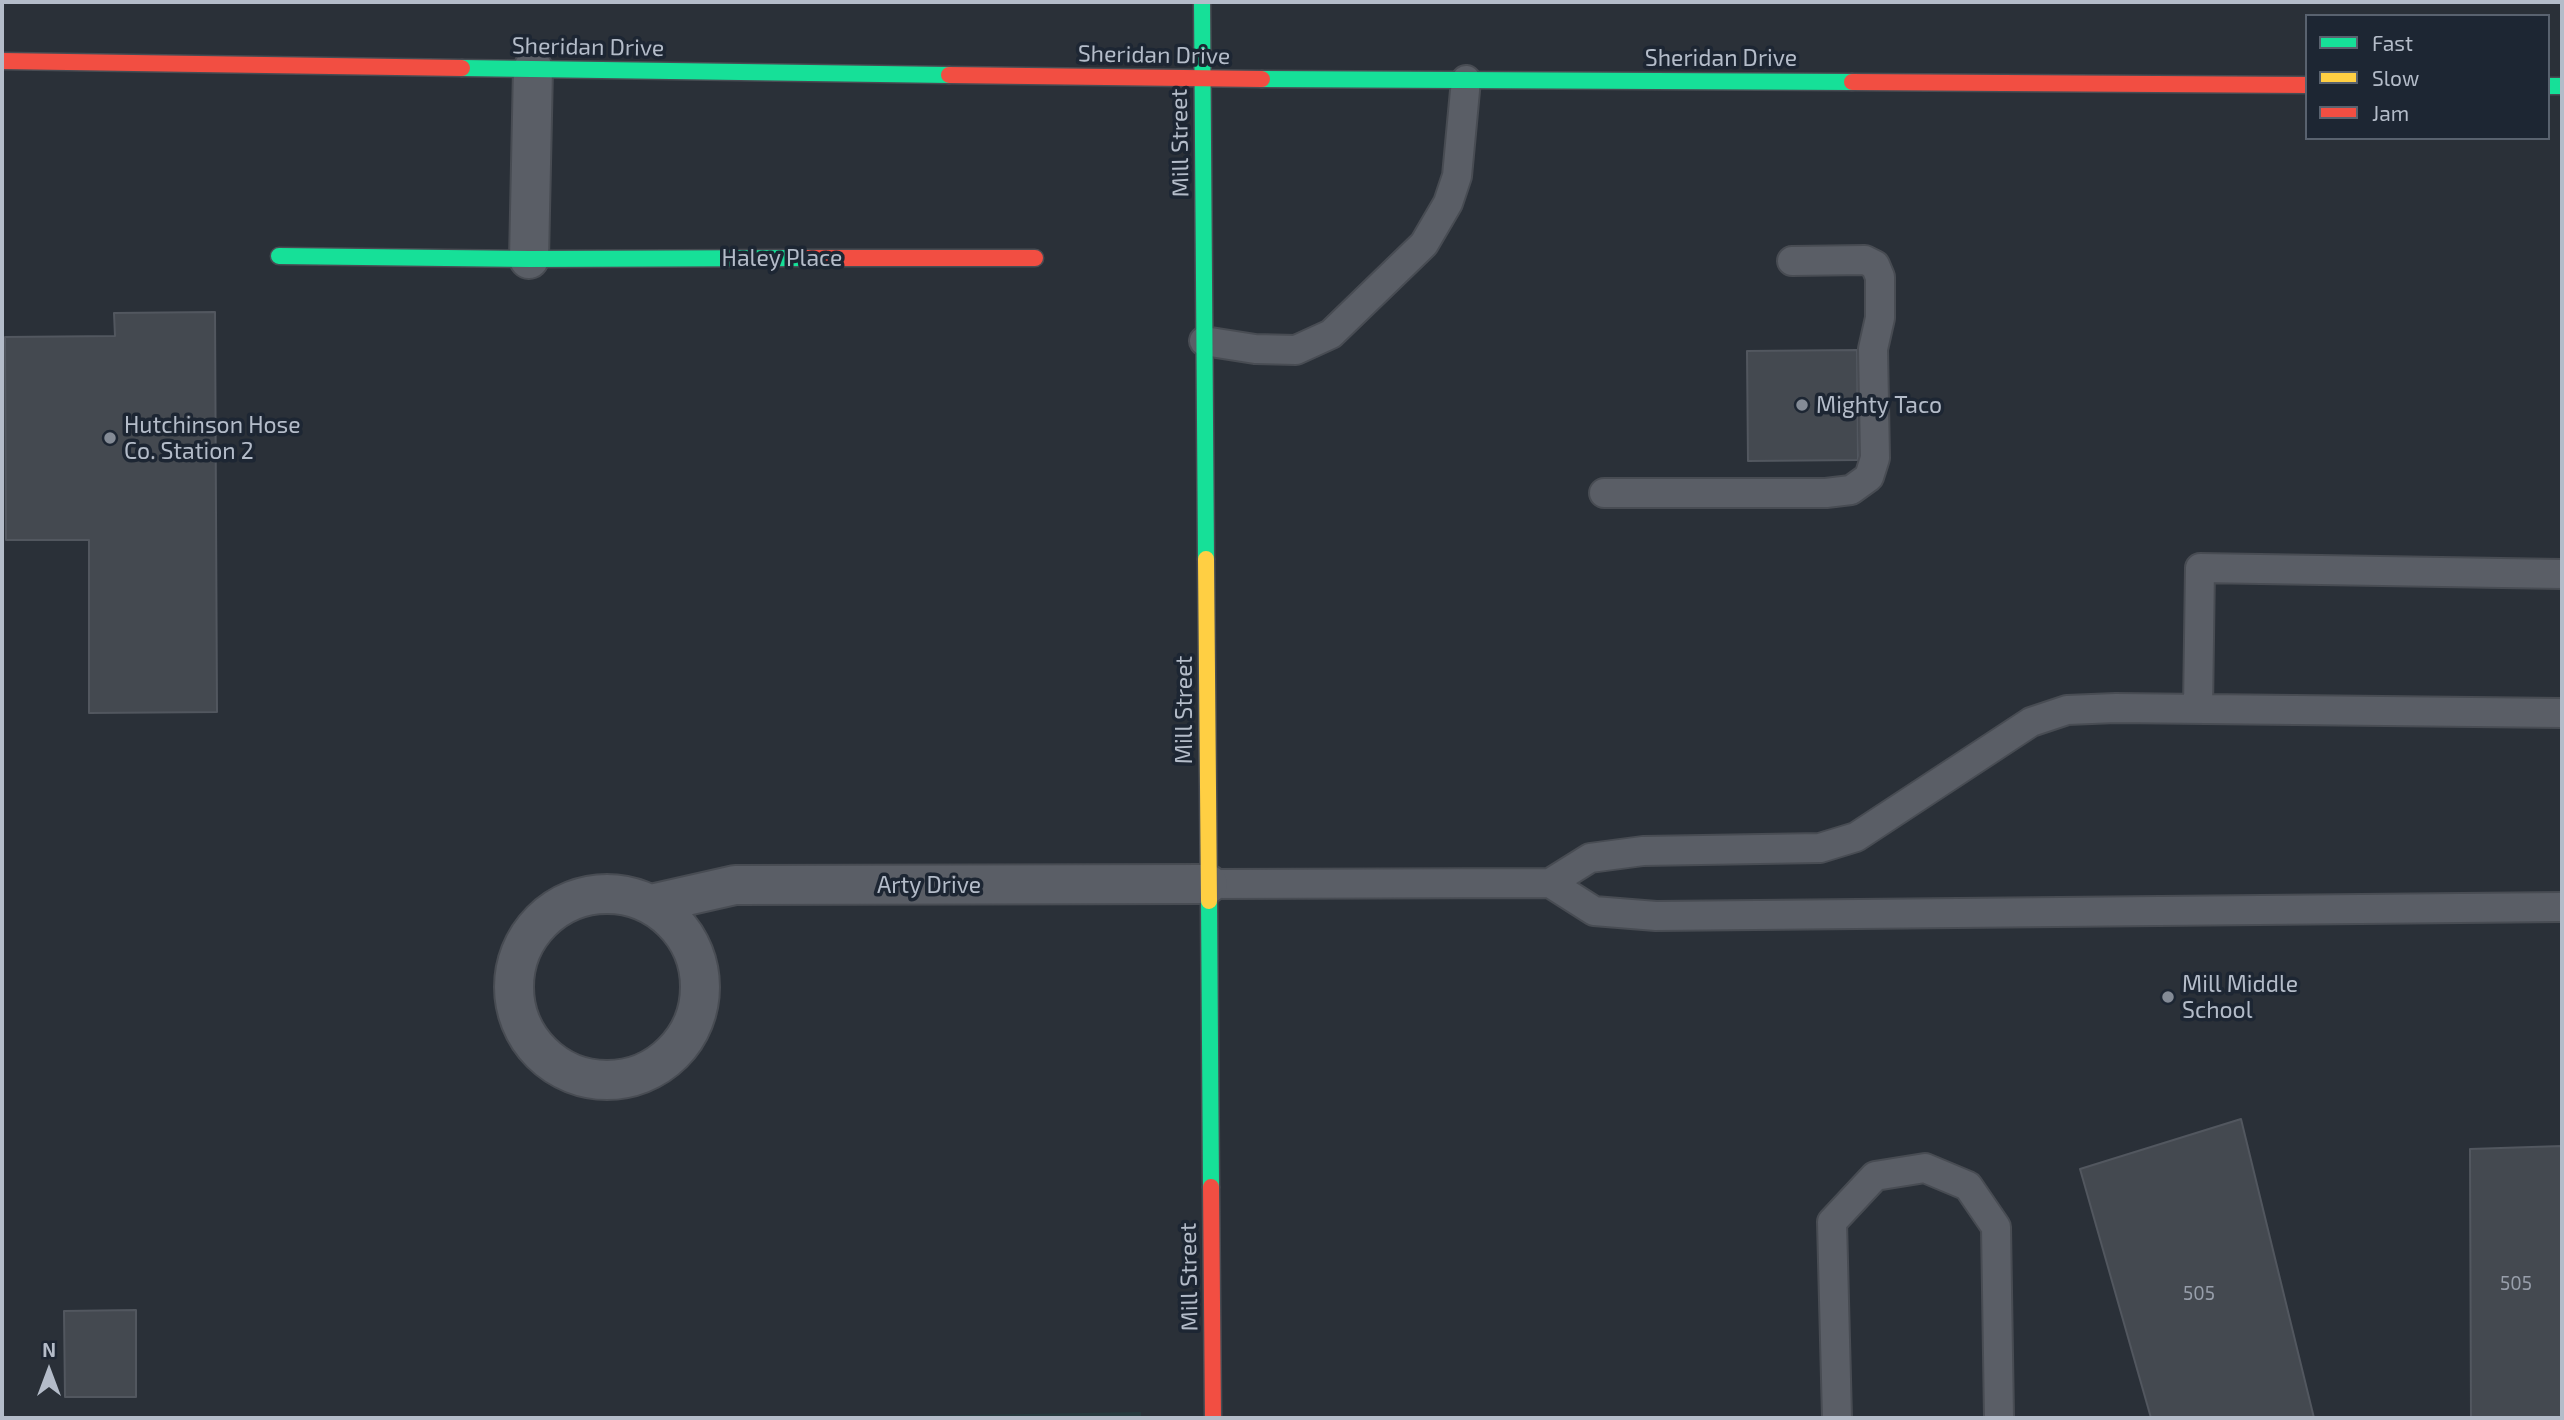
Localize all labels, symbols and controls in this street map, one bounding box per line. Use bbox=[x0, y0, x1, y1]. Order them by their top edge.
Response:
legend bbox=[2305, 14, 2550, 140]
text: Fast bbox=[2372, 30, 2413, 55]
street label: Sheridan Drive bbox=[512, 32, 664, 62]
street label: Sheridan Drive bbox=[1078, 40, 1230, 70]
street label: Sheridan Drive bbox=[1645, 44, 1797, 72]
text: Slow bbox=[2372, 65, 2419, 90]
street label: Mill Street bbox=[1165, 88, 1195, 198]
text: Jam bbox=[2372, 100, 2409, 125]
street label: Haley Place bbox=[722, 244, 842, 272]
place label: Mighty Taco bbox=[1816, 391, 1942, 419]
marker: Mighty Taco bbox=[1794, 397, 1810, 413]
place label: Hutchinson Hose Co. Station 2 bbox=[124, 411, 301, 465]
marker: Hutchinson Hose Co. Station 2 bbox=[102, 430, 118, 446]
street label: Mill Street bbox=[1170, 656, 1198, 764]
street label: Arty Drive bbox=[877, 871, 981, 899]
place label: Mill Middle School bbox=[2182, 970, 2298, 1024]
marker: Mill Middle School bbox=[2160, 989, 2176, 1005]
street label: Mill Street bbox=[1174, 1222, 1204, 1332]
house number: 505 bbox=[2500, 1273, 2532, 1295]
house number: 505 bbox=[2183, 1283, 2215, 1305]
north arrow bbox=[14, 1336, 84, 1406]
text: N bbox=[42, 1338, 56, 1361]

